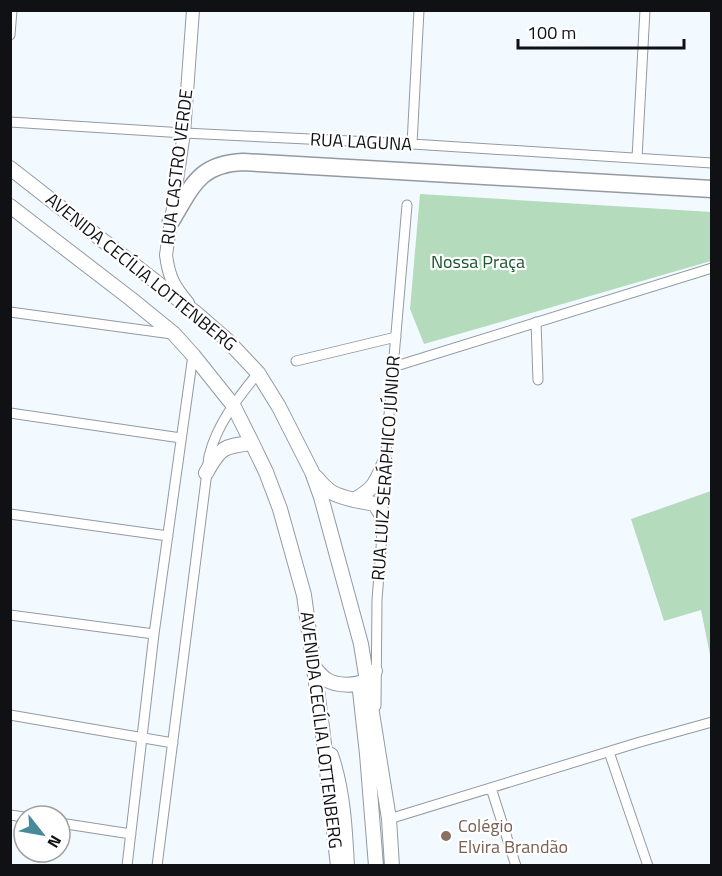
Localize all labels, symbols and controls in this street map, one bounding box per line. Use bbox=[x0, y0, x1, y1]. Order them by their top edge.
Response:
scale bar bbox=[518, 12, 684, 50]
text: 100 m bbox=[527, 19, 576, 46]
street label: RUA CASTRO VERDE bbox=[154, 87, 199, 246]
street label: RUA LAGUNA bbox=[309, 125, 413, 158]
street label: AVENIDA CECÍLIA LOTTENBERG bbox=[40, 186, 243, 357]
park label: Nossa Praça bbox=[431, 248, 525, 275]
street label: RUA LUIZ SERÁPHICO JÚNIOR bbox=[364, 354, 407, 581]
street label: AVENIDA CECÍLIA LOTTENBERG bbox=[294, 610, 349, 850]
north arrow bbox=[12, 804, 72, 864]
place label: Colégio Elvira Brandão bbox=[458, 812, 568, 860]
marker: Colégio Elvira Brandão bbox=[439, 829, 453, 843]
text: N bbox=[42, 831, 68, 853]

